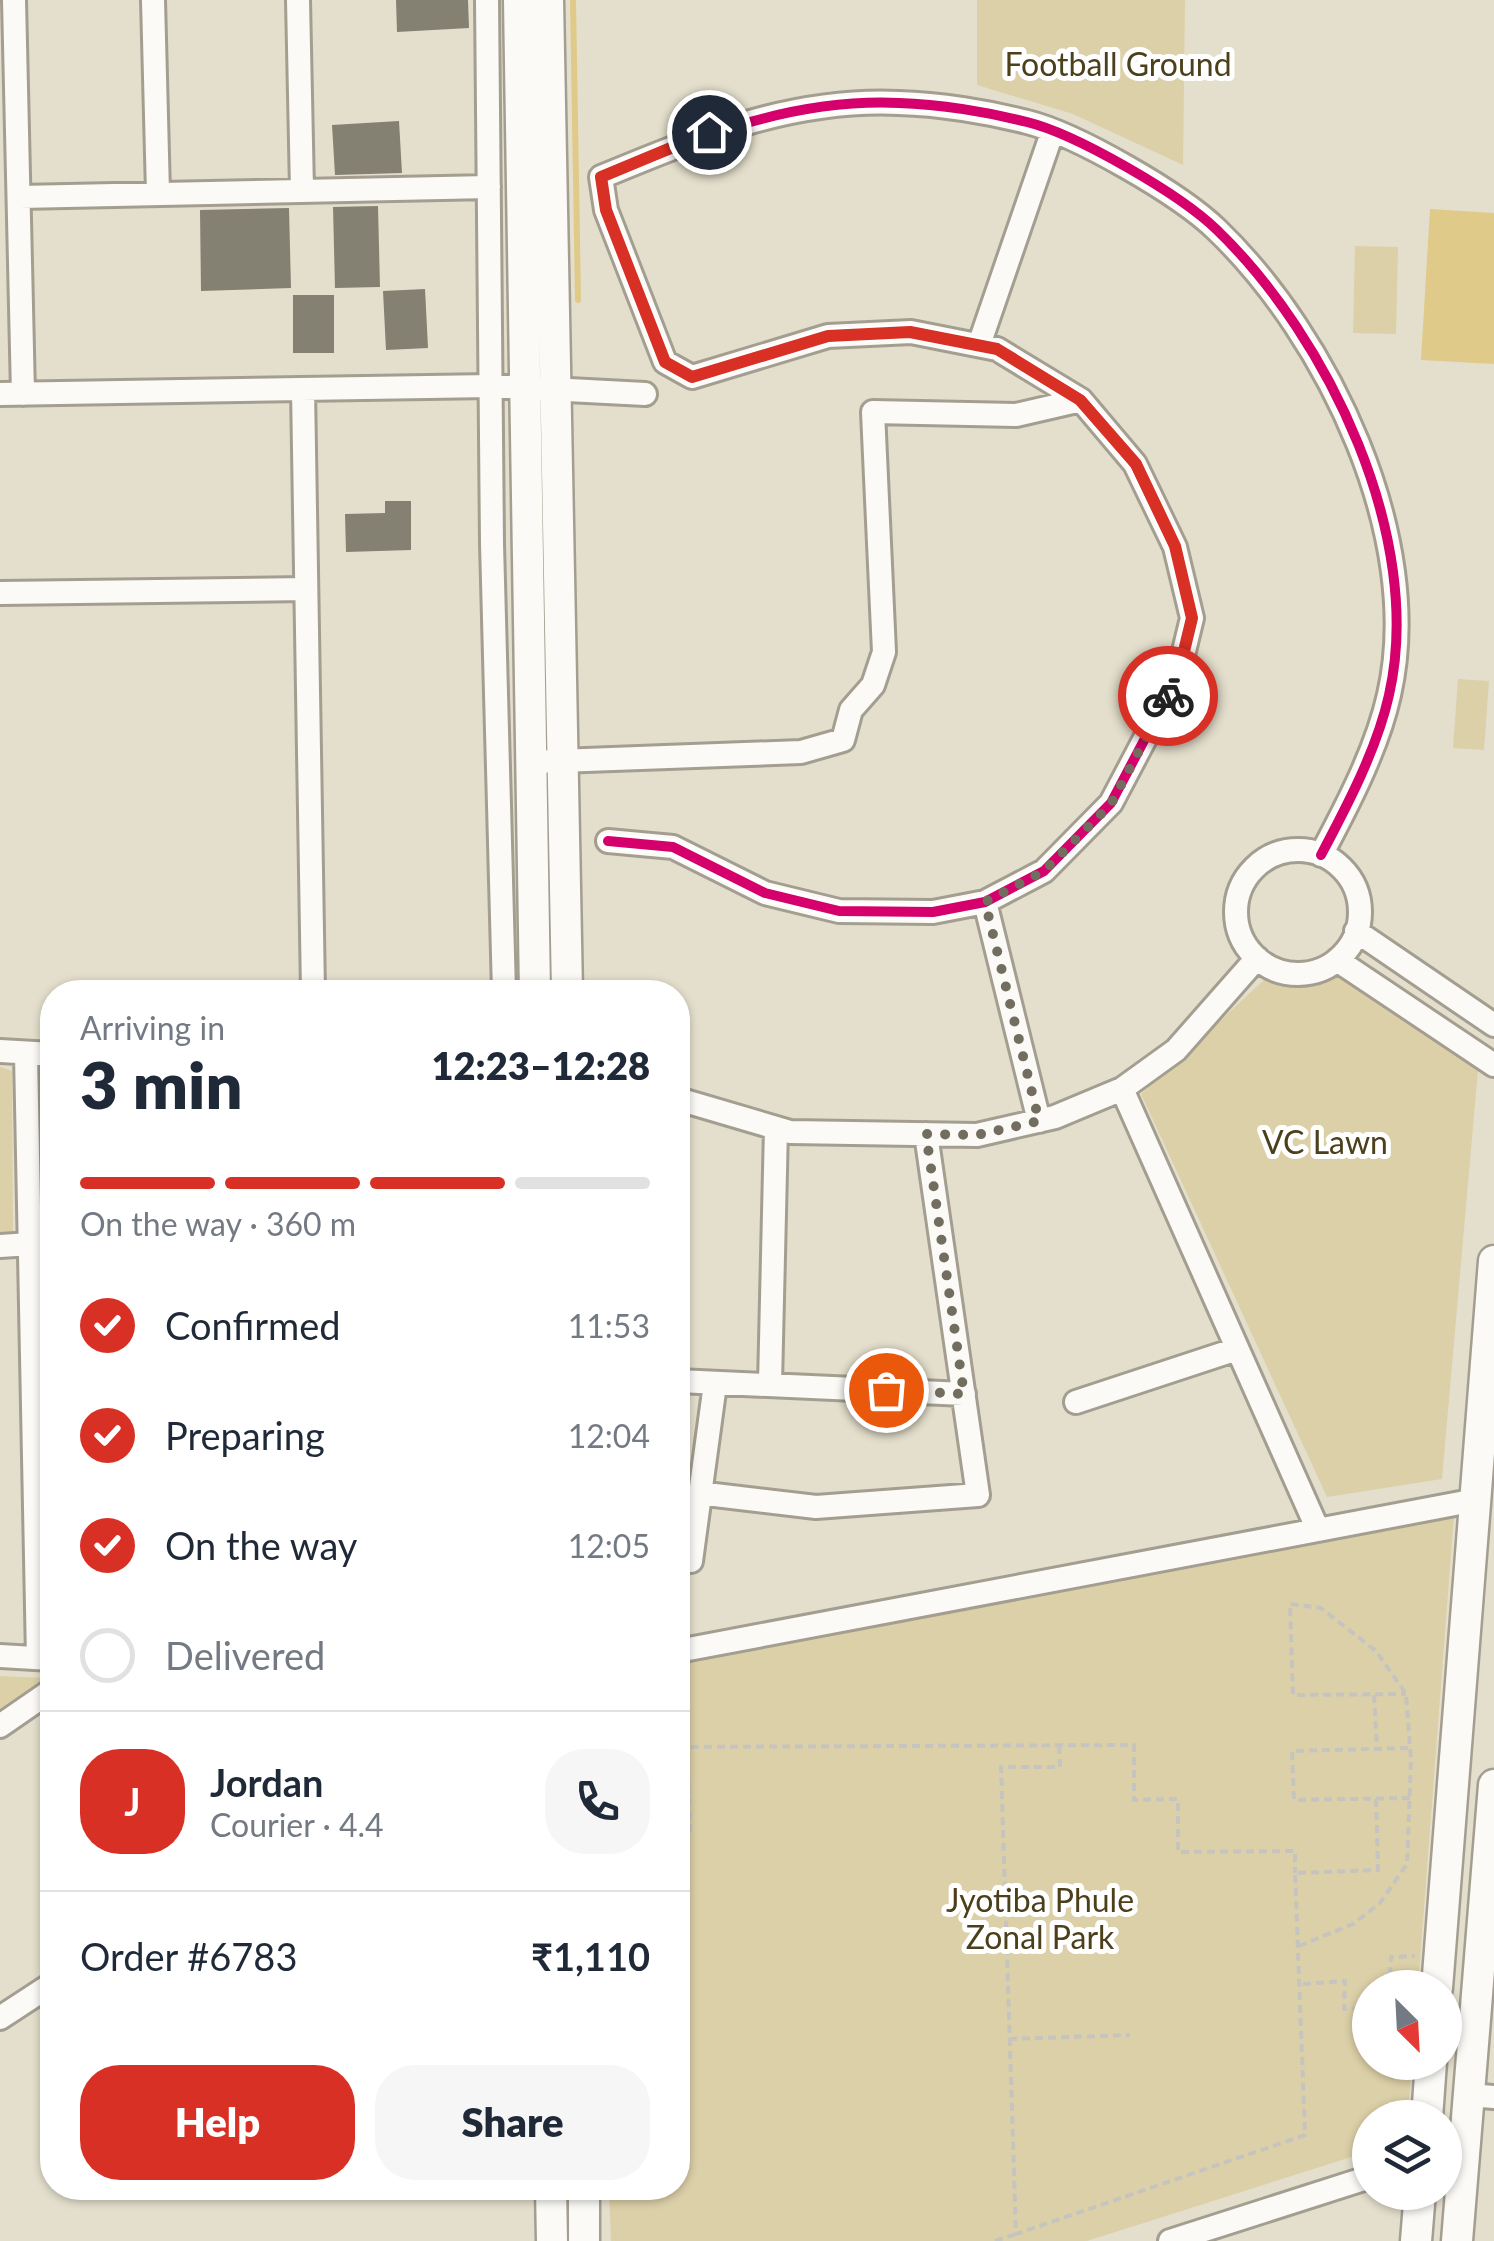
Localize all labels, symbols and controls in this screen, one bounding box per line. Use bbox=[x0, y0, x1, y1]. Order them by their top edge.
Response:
park label: Football Ground bbox=[1004, 44, 1232, 83]
pin bbox=[667, 90, 752, 175]
icon: home bbox=[682, 105, 737, 160]
courier bbox=[1118, 646, 1218, 746]
icon: bike bbox=[1141, 669, 1196, 724]
text: Arriving in bbox=[80, 1008, 225, 1047]
text: 12:23–12:28 bbox=[431, 1042, 650, 1088]
text: 3 min bbox=[80, 1045, 242, 1123]
park label: VC Lawn bbox=[1262, 1122, 1388, 1161]
text: On the way · 360 m bbox=[80, 1204, 356, 1243]
icon: check bbox=[80, 1298, 135, 1353]
text: Confirmed bbox=[165, 1302, 341, 1348]
text: 11:53 bbox=[568, 1306, 650, 1345]
pin bbox=[844, 1348, 929, 1433]
icon: bag bbox=[859, 1363, 914, 1418]
icon: check bbox=[80, 1408, 135, 1463]
text: Preparing bbox=[165, 1412, 325, 1458]
text: 12:04 bbox=[568, 1416, 650, 1455]
icon: check bbox=[80, 1518, 135, 1573]
text: On the way bbox=[165, 1522, 357, 1568]
text: 12:05 bbox=[568, 1526, 650, 1565]
text: Delivered bbox=[165, 1632, 325, 1678]
button: phone bbox=[545, 1749, 650, 1854]
text: Jordan bbox=[210, 1759, 323, 1805]
text: J bbox=[124, 1778, 141, 1824]
text: Courier · 4.4 bbox=[210, 1805, 384, 1844]
park label: Jyotiba Phule Zonal Park bbox=[946, 1880, 1134, 1956]
text: Order #6783 bbox=[80, 1933, 297, 1979]
text: ₹1,110 bbox=[531, 1933, 650, 1979]
north arrow bbox=[1352, 1970, 1462, 2080]
map controls bbox=[1352, 1970, 1462, 2210]
button: Help bbox=[80, 2065, 355, 2180]
button: Share bbox=[375, 2065, 650, 2180]
button: layers bbox=[1352, 2100, 1462, 2210]

